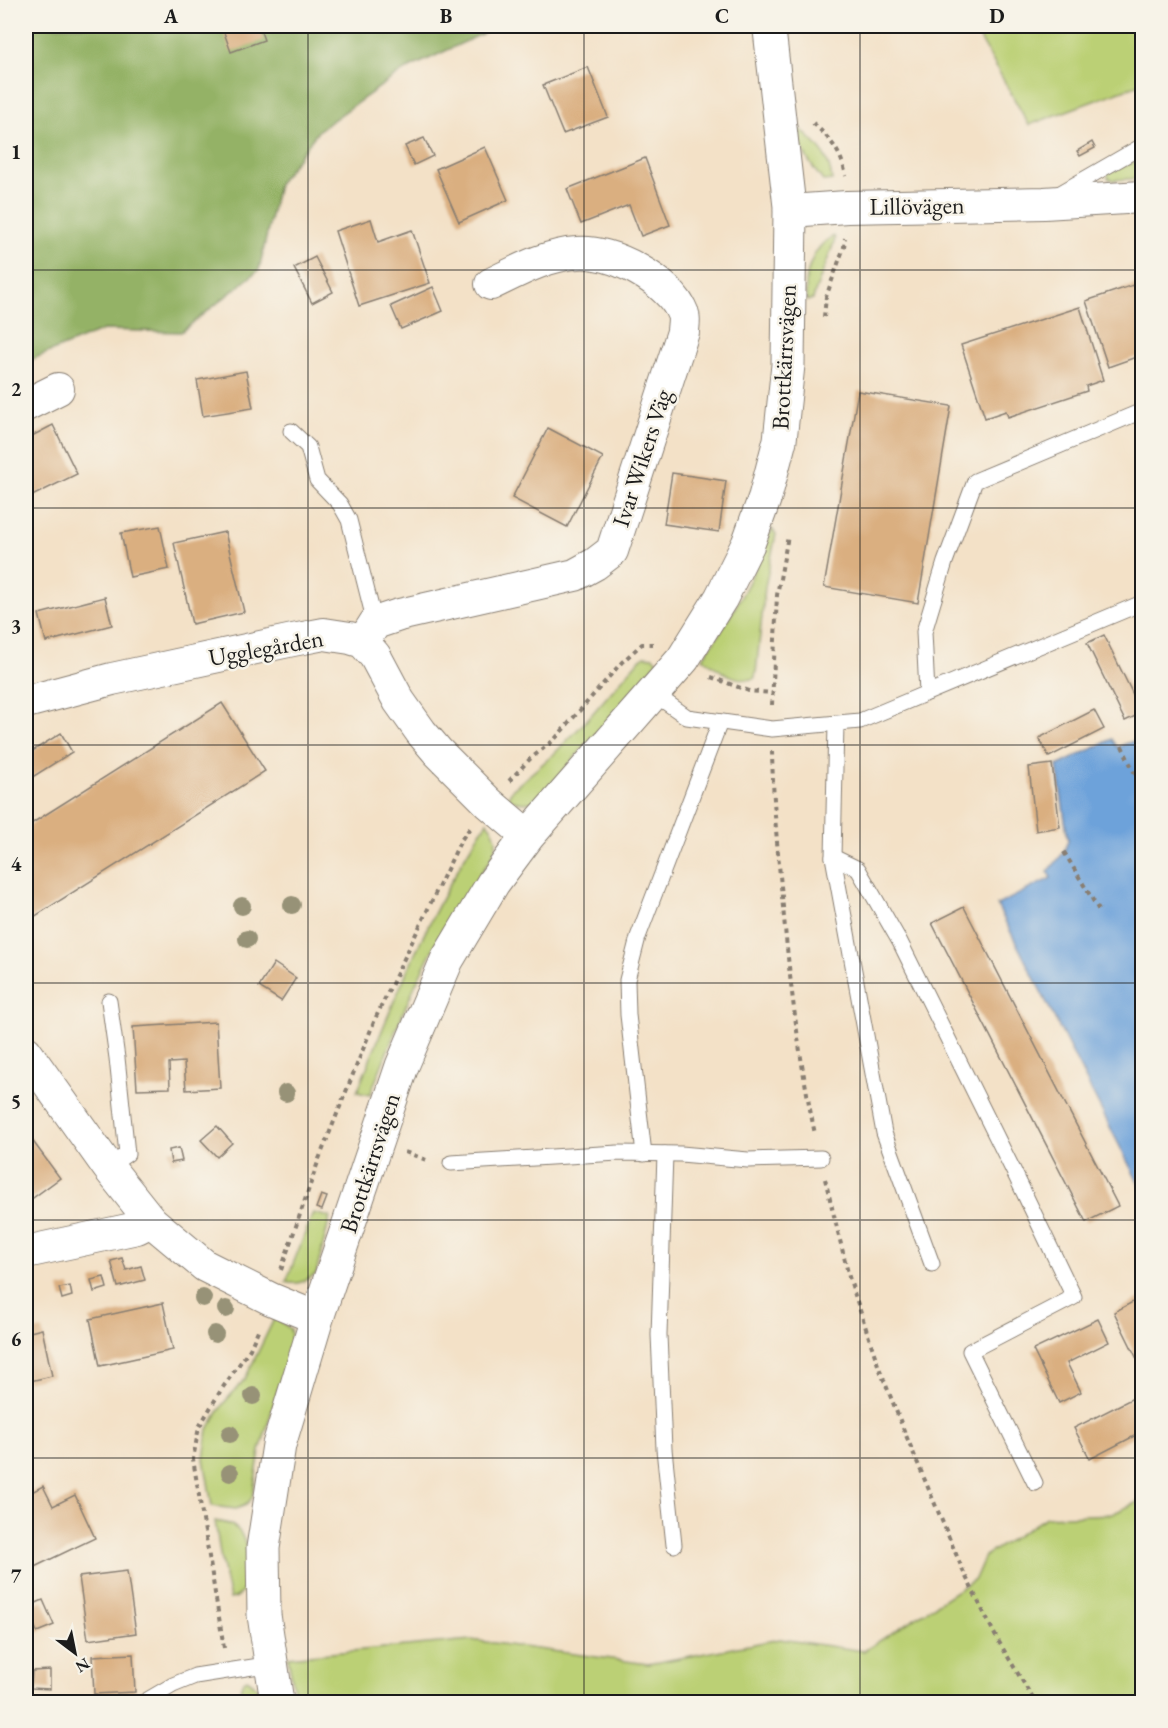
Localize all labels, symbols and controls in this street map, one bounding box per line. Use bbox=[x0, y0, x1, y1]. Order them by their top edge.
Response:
text: A bbox=[163, 3, 179, 29]
text: B bbox=[440, 3, 452, 29]
text: C bbox=[715, 3, 729, 29]
text: D bbox=[989, 3, 1005, 29]
text: 1 bbox=[11, 139, 21, 165]
street label: Lillövägen bbox=[869, 189, 965, 222]
street label: Brottkärrsvägen bbox=[764, 283, 803, 431]
text: 2 bbox=[11, 376, 22, 402]
street label: Ivar Wikers Väg bbox=[605, 385, 679, 531]
text: 3 bbox=[11, 613, 21, 639]
street label: Ugglegården bbox=[206, 622, 326, 673]
text: 4 bbox=[11, 851, 22, 877]
text: 5 bbox=[11, 1088, 21, 1114]
street label: Brottkärrsvägen bbox=[332, 1088, 407, 1237]
text: 6 bbox=[11, 1326, 22, 1352]
text: 7 bbox=[11, 1563, 22, 1589]
north arrow bbox=[45, 1623, 105, 1683]
text: N bbox=[72, 1653, 94, 1678]

